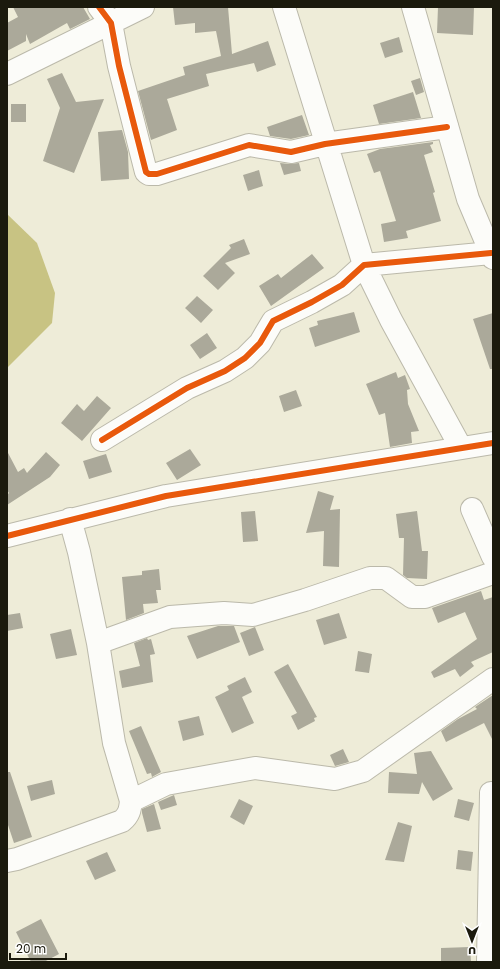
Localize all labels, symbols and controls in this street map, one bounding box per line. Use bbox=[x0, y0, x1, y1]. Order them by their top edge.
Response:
north arrow bbox=[452, 921, 492, 961]
scale bar bbox=[10, 935, 66, 961]
text: 20 m bbox=[16, 940, 46, 957]
text: U bbox=[468, 943, 476, 959]

